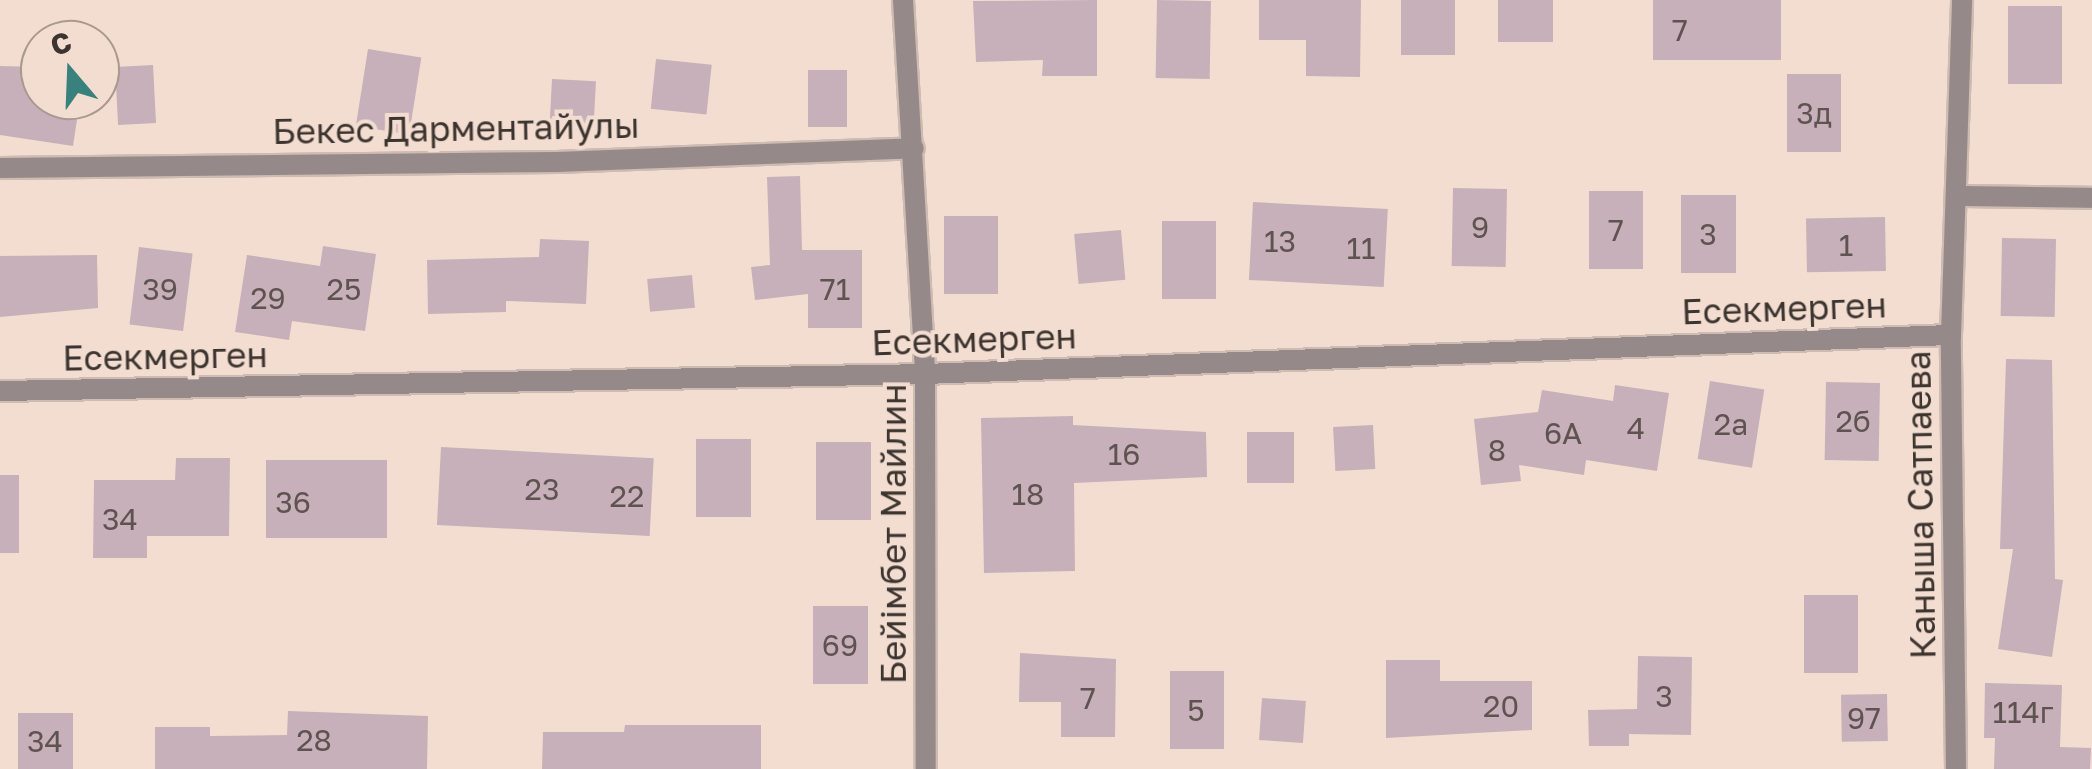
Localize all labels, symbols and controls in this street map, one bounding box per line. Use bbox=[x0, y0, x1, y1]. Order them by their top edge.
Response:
house number: 7 bbox=[1672, 12, 1688, 48]
north arrow bbox=[20, 20, 120, 120]
text: С bbox=[46, 24, 75, 62]
house number: 3д bbox=[1796, 95, 1832, 131]
street label: Бекес Дарментайулы bbox=[272, 104, 640, 152]
house number: 9 bbox=[1471, 209, 1489, 245]
house number: 7 bbox=[1608, 212, 1624, 248]
house number: 3 bbox=[1699, 216, 1717, 252]
house number: 13 bbox=[1264, 223, 1296, 259]
house number: 1 bbox=[1839, 227, 1853, 263]
house number: 11 bbox=[1346, 230, 1376, 266]
house number: 39 bbox=[142, 271, 178, 307]
house number: 25 bbox=[327, 271, 361, 307]
house number: 71 bbox=[820, 271, 850, 307]
house number: 29 bbox=[250, 280, 286, 316]
street label: Eсекмерген bbox=[1681, 283, 1887, 333]
street label: Eсекмерген bbox=[871, 314, 1077, 364]
street label: Eсекмерген bbox=[62, 333, 268, 379]
street label: Каныша Сатпаева bbox=[1896, 350, 1944, 660]
street label: Бейімбет Майлин bbox=[872, 384, 914, 684]
house number: 2б bbox=[1835, 403, 1871, 439]
house number: 2а bbox=[1714, 406, 1748, 442]
house number: 4 bbox=[1627, 410, 1645, 446]
house number: 6А bbox=[1544, 415, 1582, 451]
house number: 8 bbox=[1488, 432, 1506, 468]
house number: 16 bbox=[1108, 436, 1140, 472]
house number: 23 bbox=[525, 471, 559, 507]
house number: 18 bbox=[1012, 476, 1044, 512]
house number: 22 bbox=[610, 478, 644, 514]
house number: 36 bbox=[275, 484, 311, 520]
house number: 34 bbox=[102, 501, 138, 537]
house number: 69 bbox=[822, 627, 858, 663]
house number: 3 bbox=[1655, 678, 1673, 714]
house number: 7 bbox=[1080, 680, 1096, 716]
house number: 20 bbox=[1483, 688, 1519, 724]
house number: 5 bbox=[1187, 692, 1205, 728]
house number: 114г bbox=[1992, 694, 2054, 730]
house number: 97 bbox=[1847, 700, 1881, 736]
house number: 28 bbox=[296, 722, 332, 758]
house number: 34 bbox=[27, 723, 63, 759]

